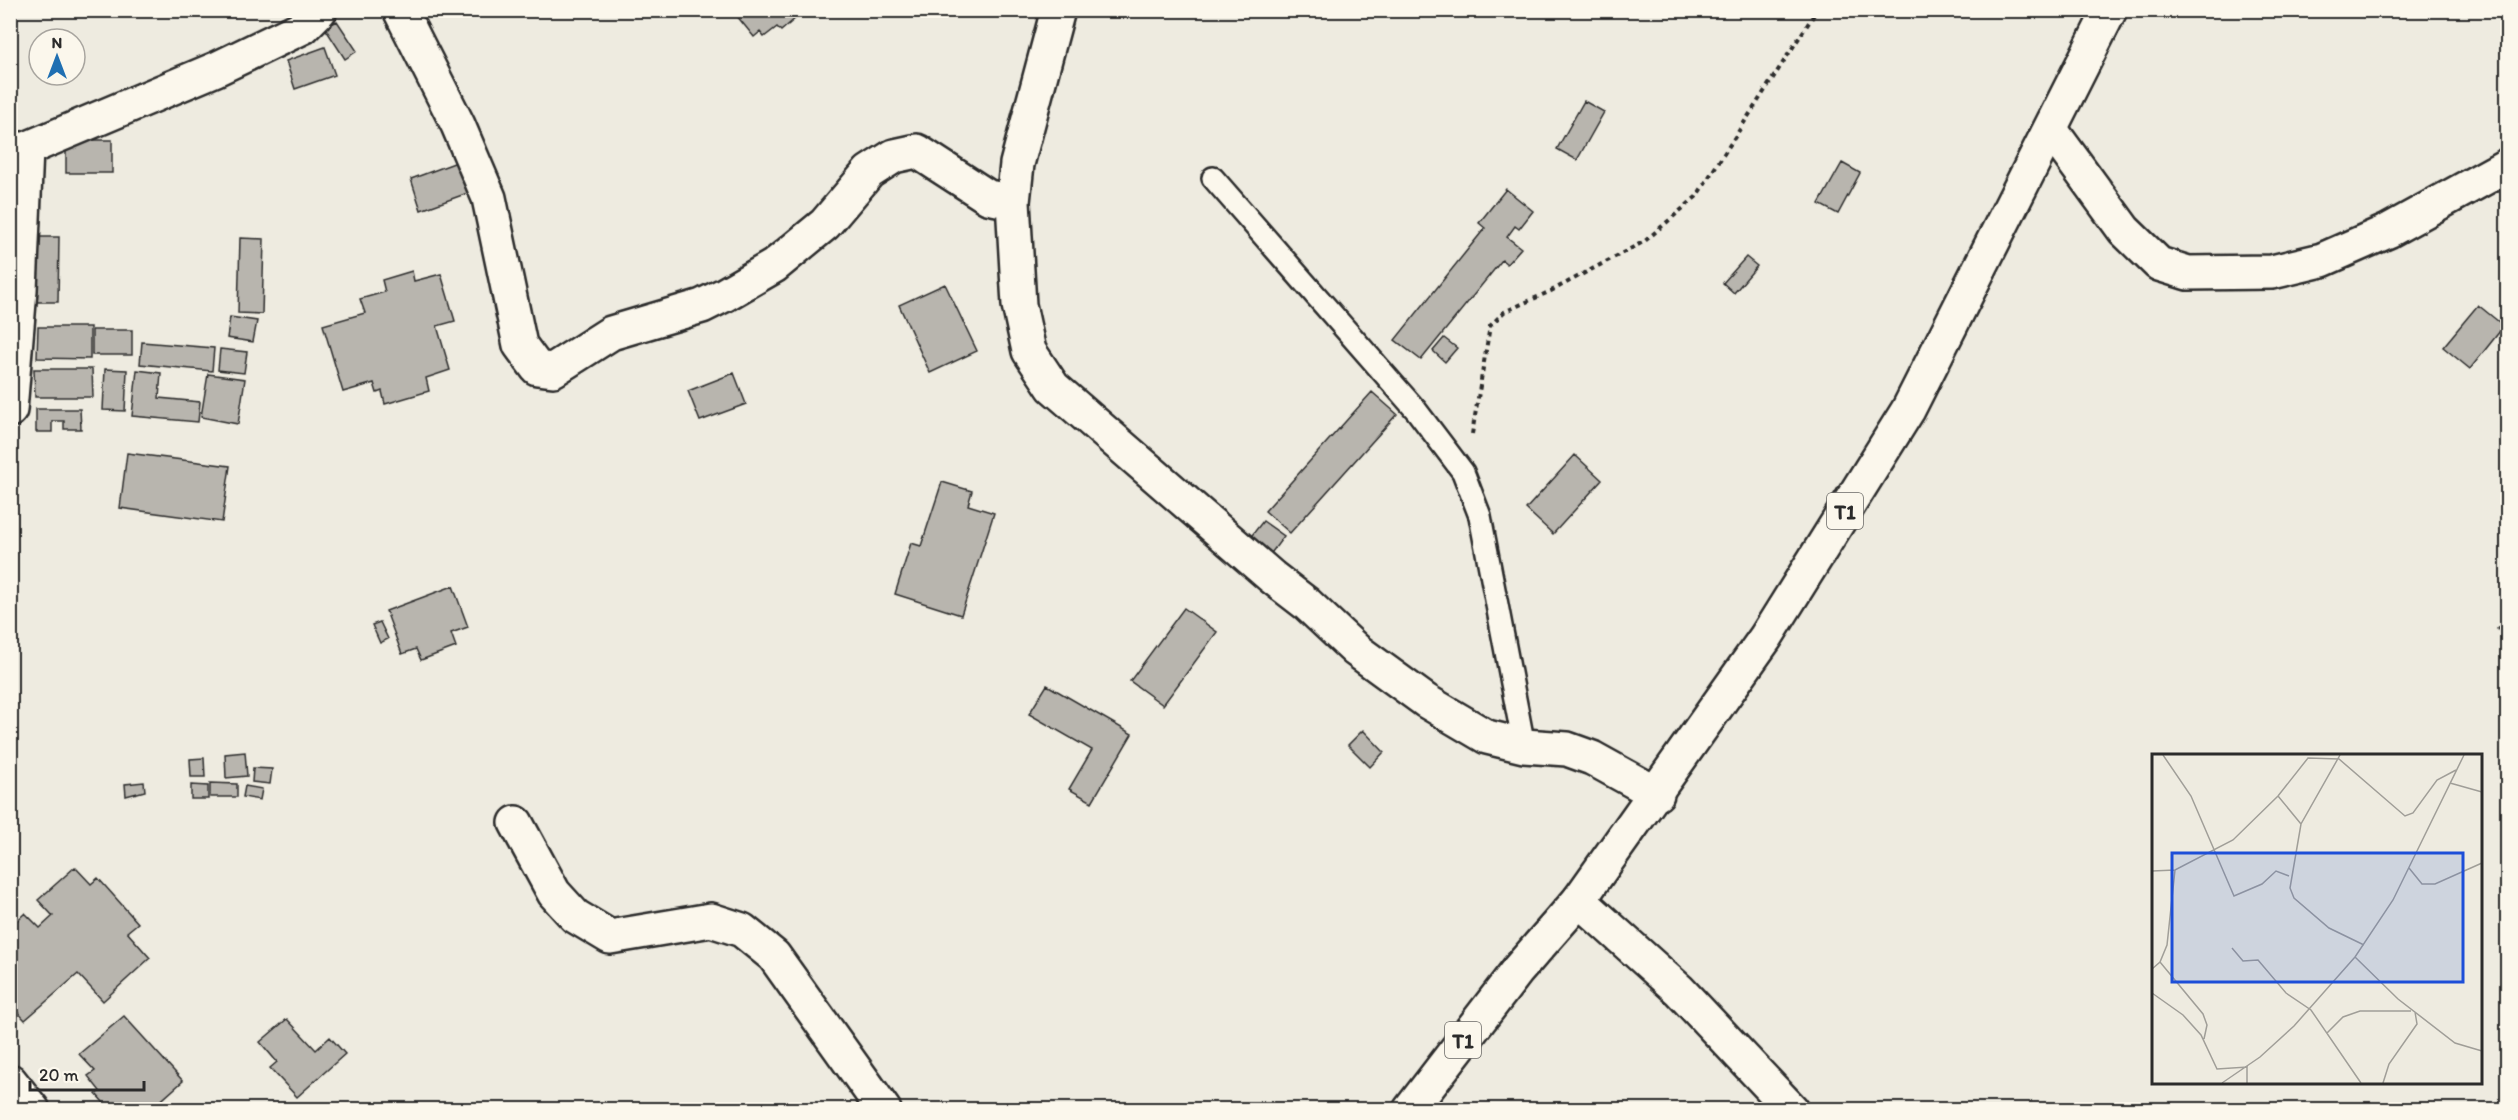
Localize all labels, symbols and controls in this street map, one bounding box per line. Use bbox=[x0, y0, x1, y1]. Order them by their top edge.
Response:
north arrow bbox=[27, 27, 87, 87]
text: N bbox=[52, 33, 62, 52]
road number: T1 bbox=[1827, 493, 1863, 529]
inset map bbox=[2152, 754, 2482, 1084]
road number: T1 bbox=[1445, 1022, 1481, 1058]
scale bar bbox=[30, 1054, 144, 1092]
text: 20 m bbox=[39, 1064, 79, 1086]

